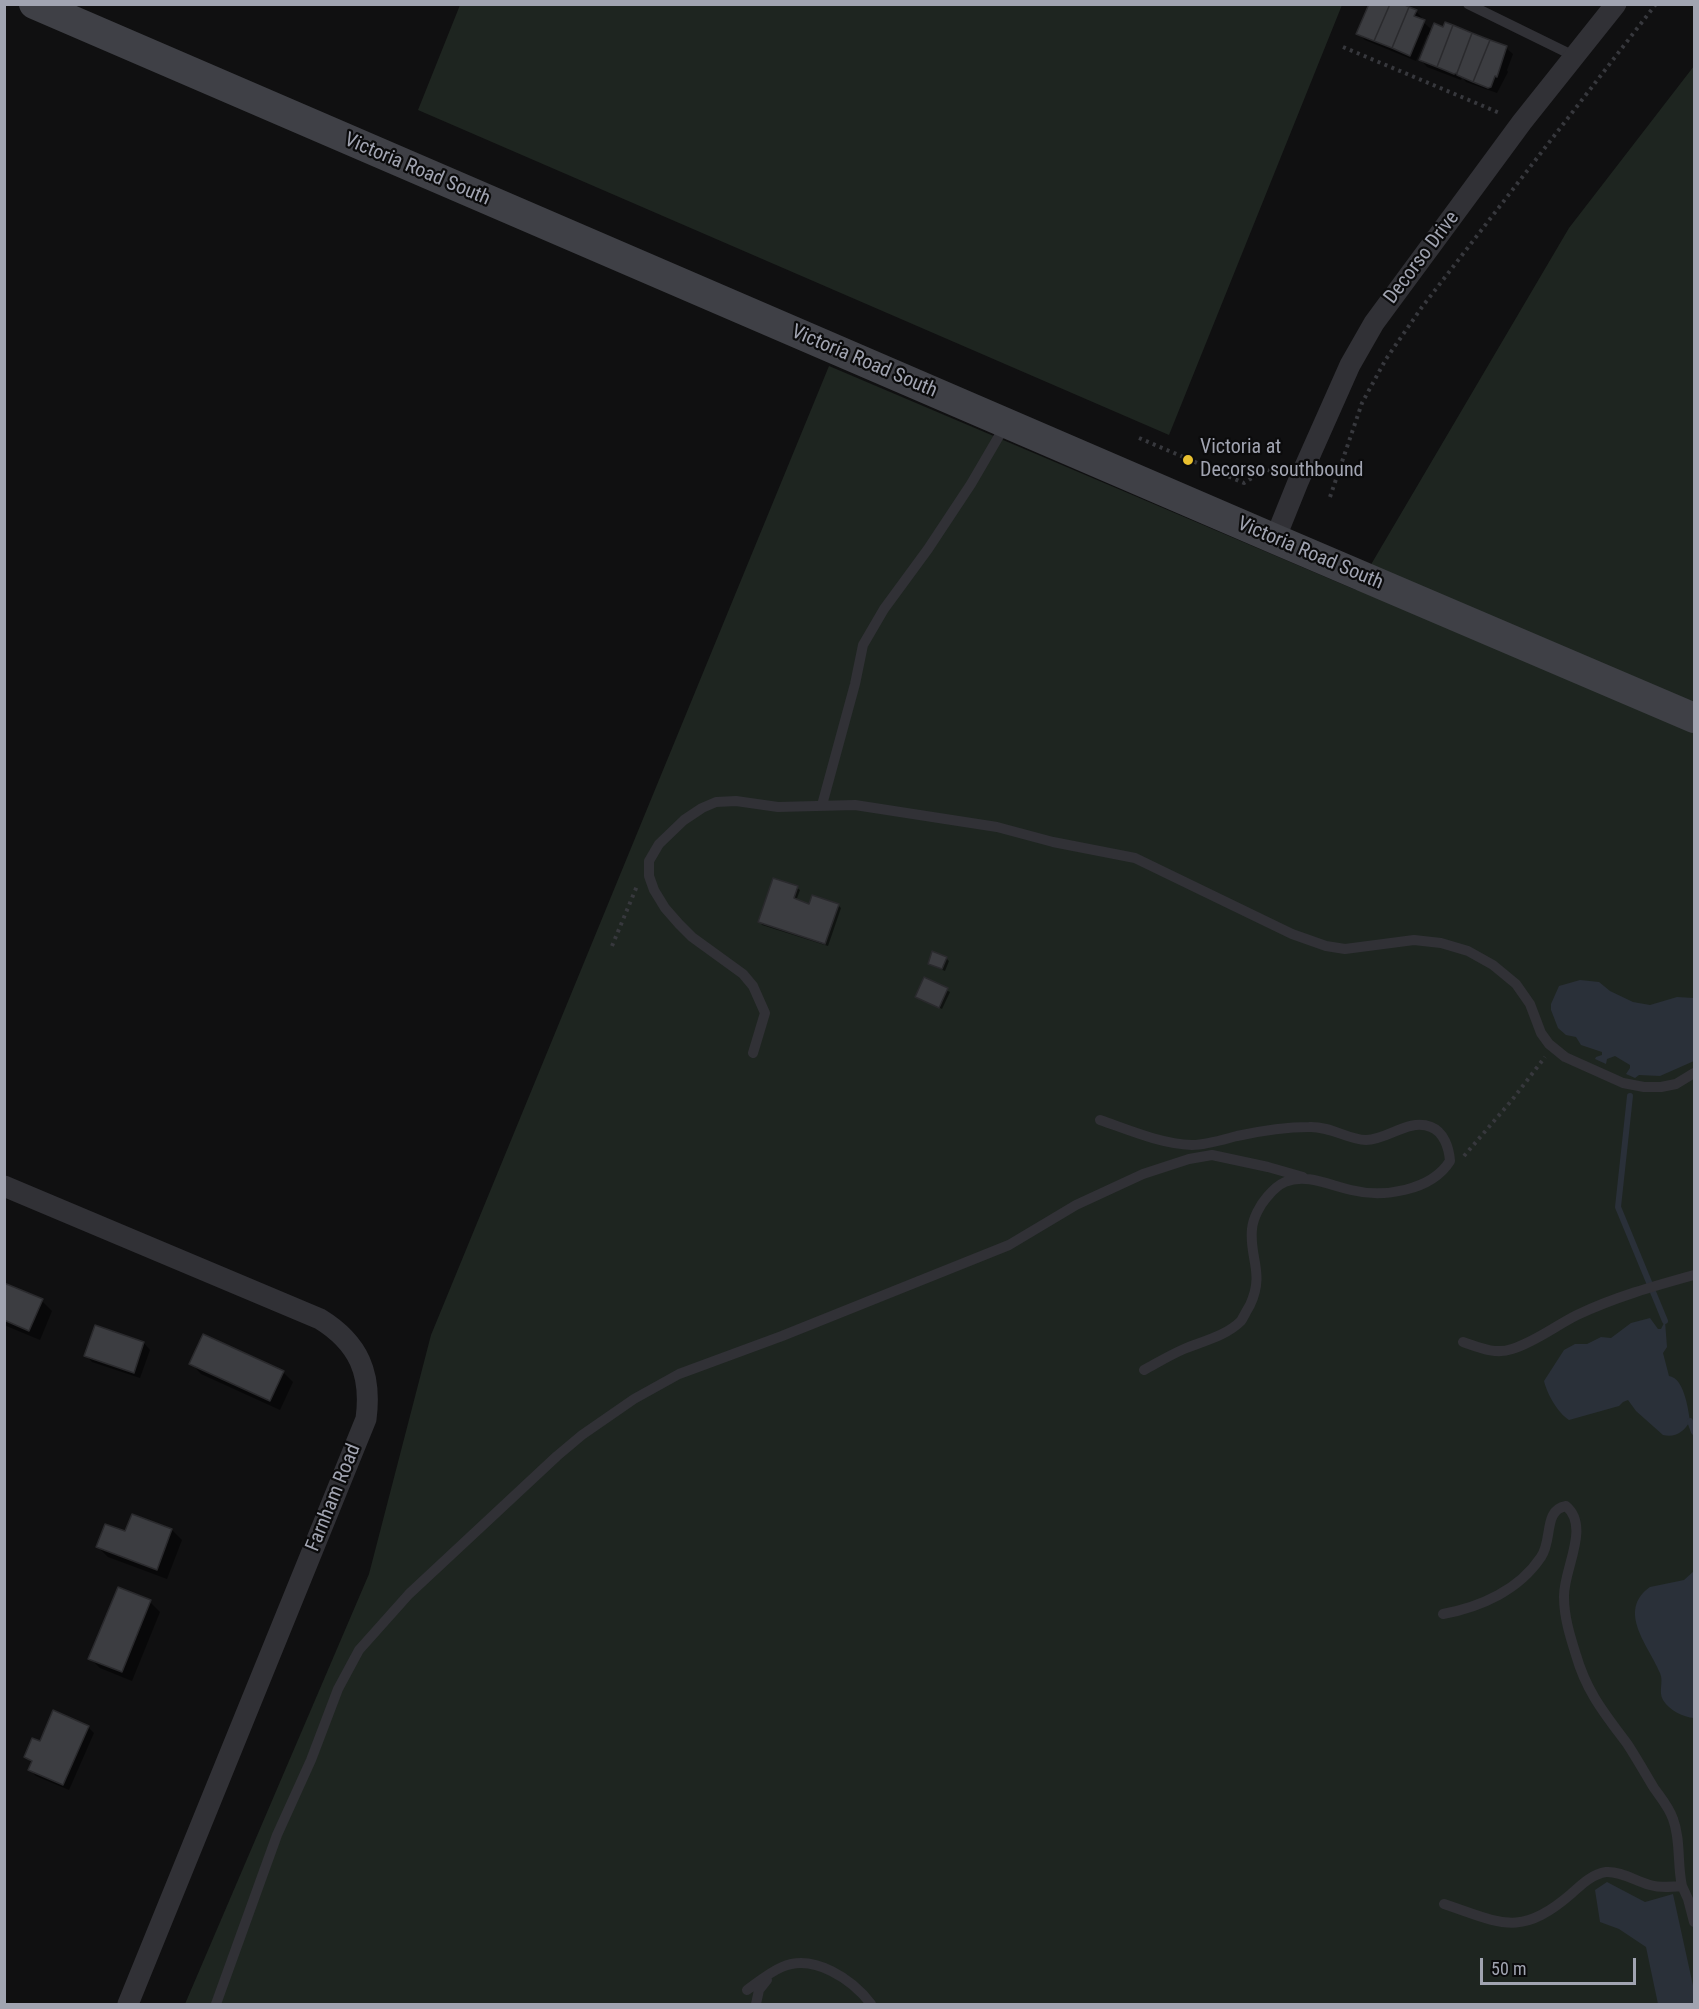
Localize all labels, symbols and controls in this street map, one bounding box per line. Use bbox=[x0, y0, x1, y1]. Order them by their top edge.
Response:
street label: Victoria Road South bbox=[340, 128, 494, 212]
street label: Decorso Drive bbox=[1379, 207, 1465, 309]
street label: Victoria Road South bbox=[787, 320, 941, 404]
place label: Victoria at Decorso southbound bbox=[1200, 436, 1363, 483]
marker: Victoria at Decorso southbound bbox=[1181, 453, 1195, 467]
street label: Victoria Road South bbox=[1233, 512, 1387, 596]
street label: Farnham Road bbox=[302, 1441, 366, 1555]
scale bar bbox=[1483, 1946, 1639, 1984]
text: 50 m bbox=[1491, 1958, 1526, 1979]

